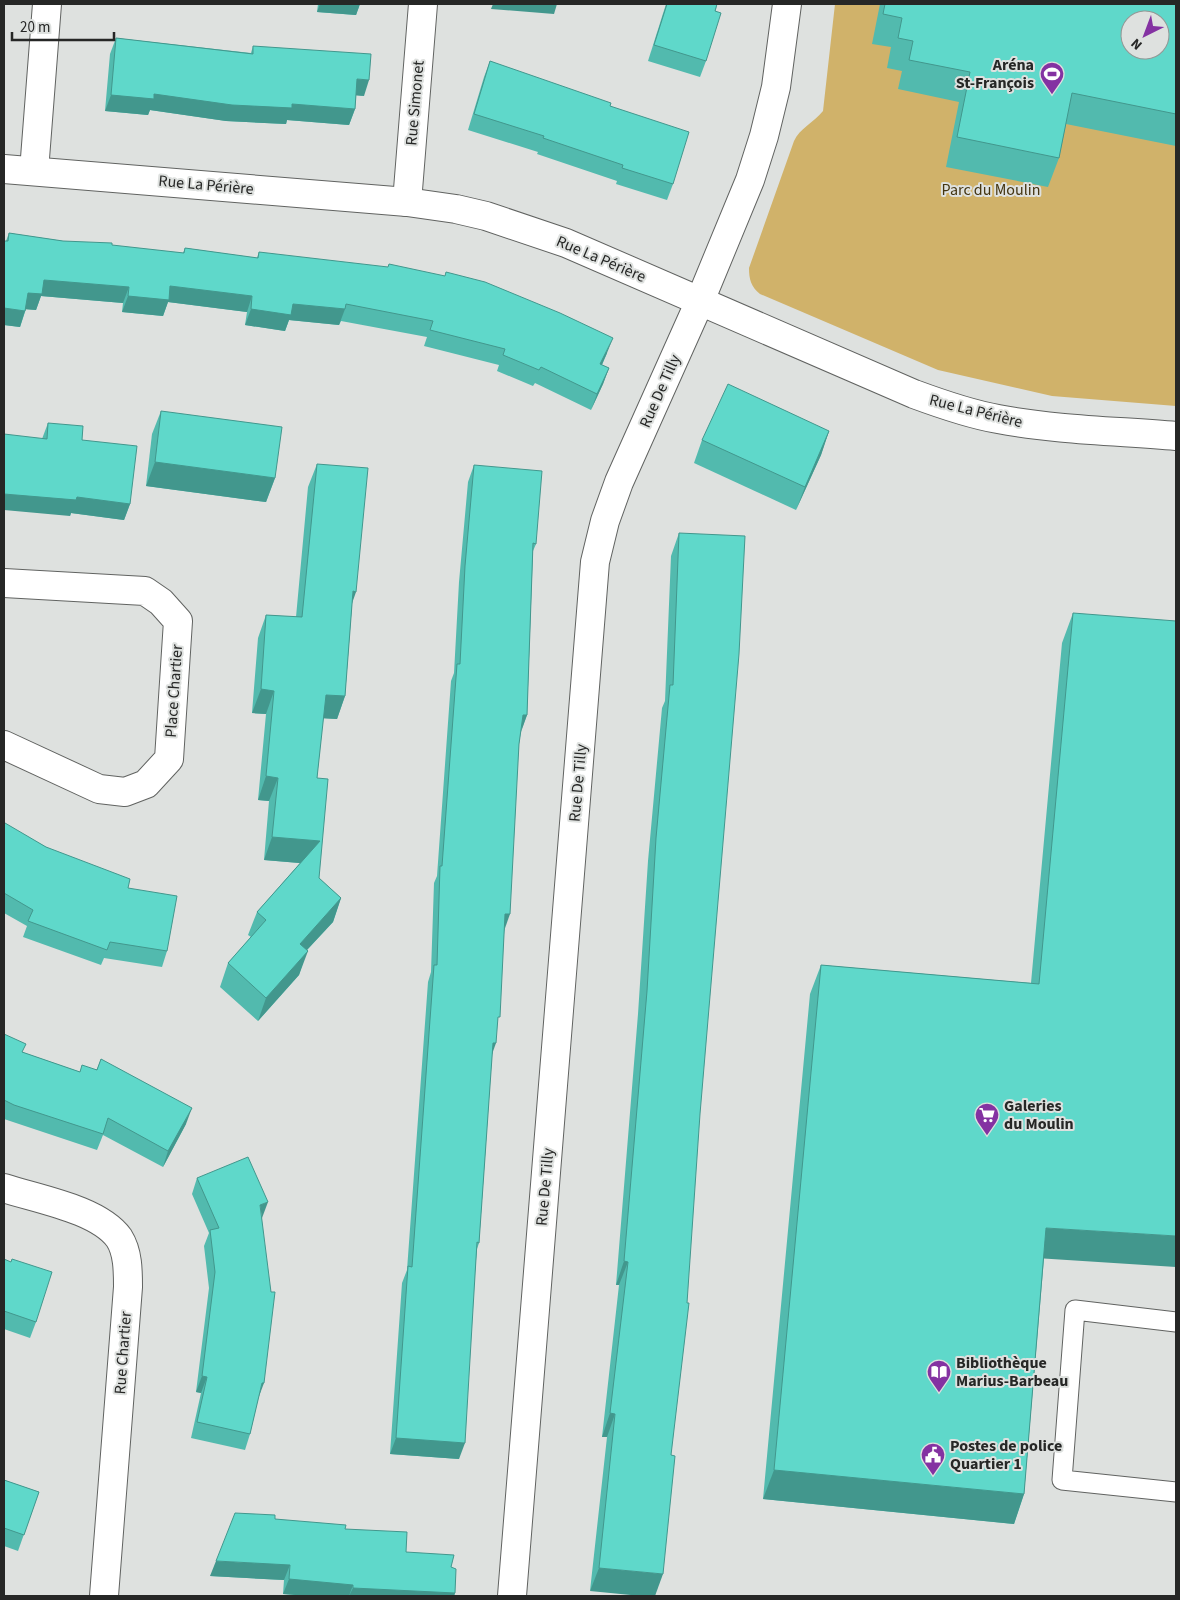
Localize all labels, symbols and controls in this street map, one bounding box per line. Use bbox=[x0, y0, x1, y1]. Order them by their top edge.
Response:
scale bar bbox=[12, 10, 115, 42]
north arrow bbox=[1120, 10, 1170, 60]
text: 20 m bbox=[20, 17, 50, 38]
text: N bbox=[1127, 33, 1147, 54]
place label: Aréna St-François bbox=[956, 54, 1034, 94]
street label: Rue Simonet bbox=[400, 59, 430, 146]
sports icon: Aréna St-François bbox=[1039, 61, 1065, 95]
street label: Rue La Périère bbox=[158, 170, 255, 200]
park label: Parc du Moulin bbox=[942, 179, 1040, 201]
street label: Rue La Périère bbox=[553, 230, 649, 288]
street label: Rue De Tilly bbox=[634, 350, 686, 431]
street label: Rue La Périère bbox=[927, 389, 1025, 433]
street label: Place Chartier bbox=[160, 643, 188, 738]
street label: Rue De Tilly bbox=[564, 743, 592, 823]
place label: Galeries du Moulin bbox=[1004, 1095, 1074, 1135]
supermarket icon: Galeries du Moulin bbox=[974, 1102, 1000, 1136]
street label: Rue De Tilly bbox=[531, 1147, 559, 1227]
street label: Rue Chartier bbox=[109, 1310, 137, 1395]
place label: Bibliothèque Marius-Barbeau bbox=[956, 1352, 1068, 1392]
library icon: Bibliothèque Marius-Barbeau bbox=[926, 1359, 952, 1393]
place label: Postes de police Quartier 1 bbox=[950, 1435, 1062, 1475]
public building icon: Postes de police Quartier 1 bbox=[920, 1442, 946, 1476]

